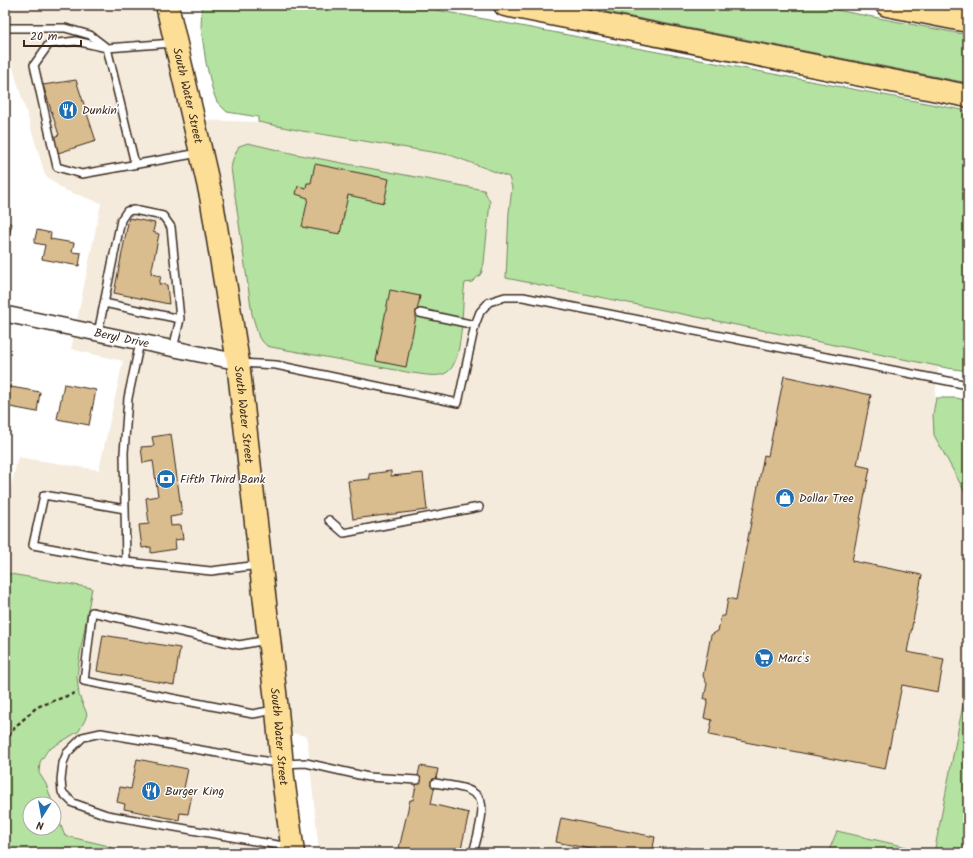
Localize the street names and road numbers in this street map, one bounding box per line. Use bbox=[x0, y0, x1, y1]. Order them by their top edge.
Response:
street label: South Water Street bbox=[168, 46, 208, 146]
street label: Beryl Drive bbox=[92, 323, 151, 353]
street label: South Water Street bbox=[229, 365, 259, 465]
street label: South Water Street bbox=[265, 687, 293, 787]

